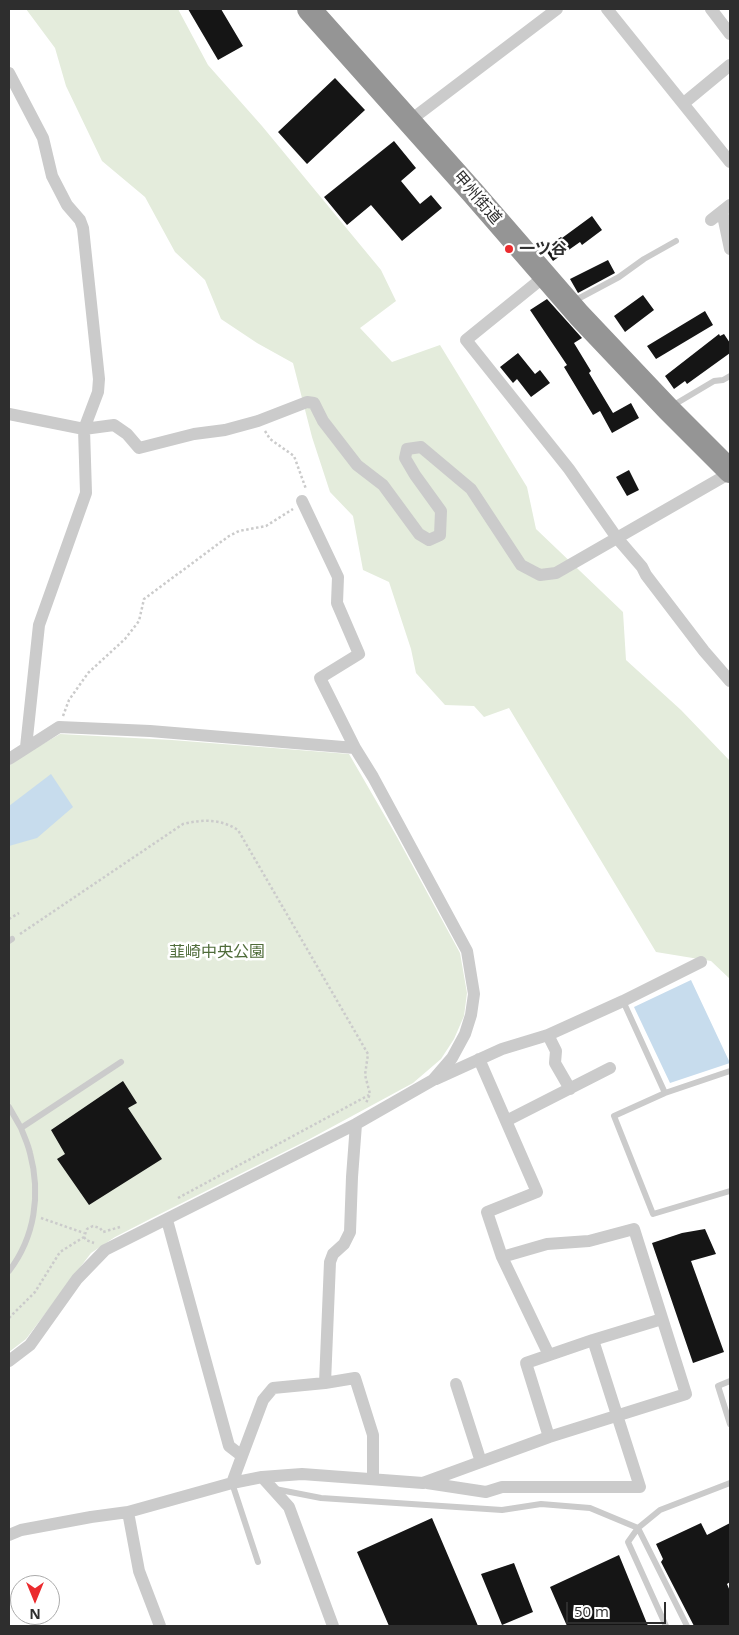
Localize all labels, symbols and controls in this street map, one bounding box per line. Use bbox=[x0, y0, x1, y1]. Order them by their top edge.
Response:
street label: 甲州街道 bbox=[449, 168, 505, 228]
place label: 一ツ谷 bbox=[519, 239, 567, 259]
marker: 一ツ谷 bbox=[503, 243, 515, 255]
park label: 韮崎中央公園 bbox=[169, 942, 265, 962]
north arrow bbox=[10, 1575, 60, 1625]
scale bar bbox=[569, 1592, 669, 1624]
text: 50 m bbox=[574, 1601, 609, 1621]
text: N bbox=[29, 1605, 41, 1624]

